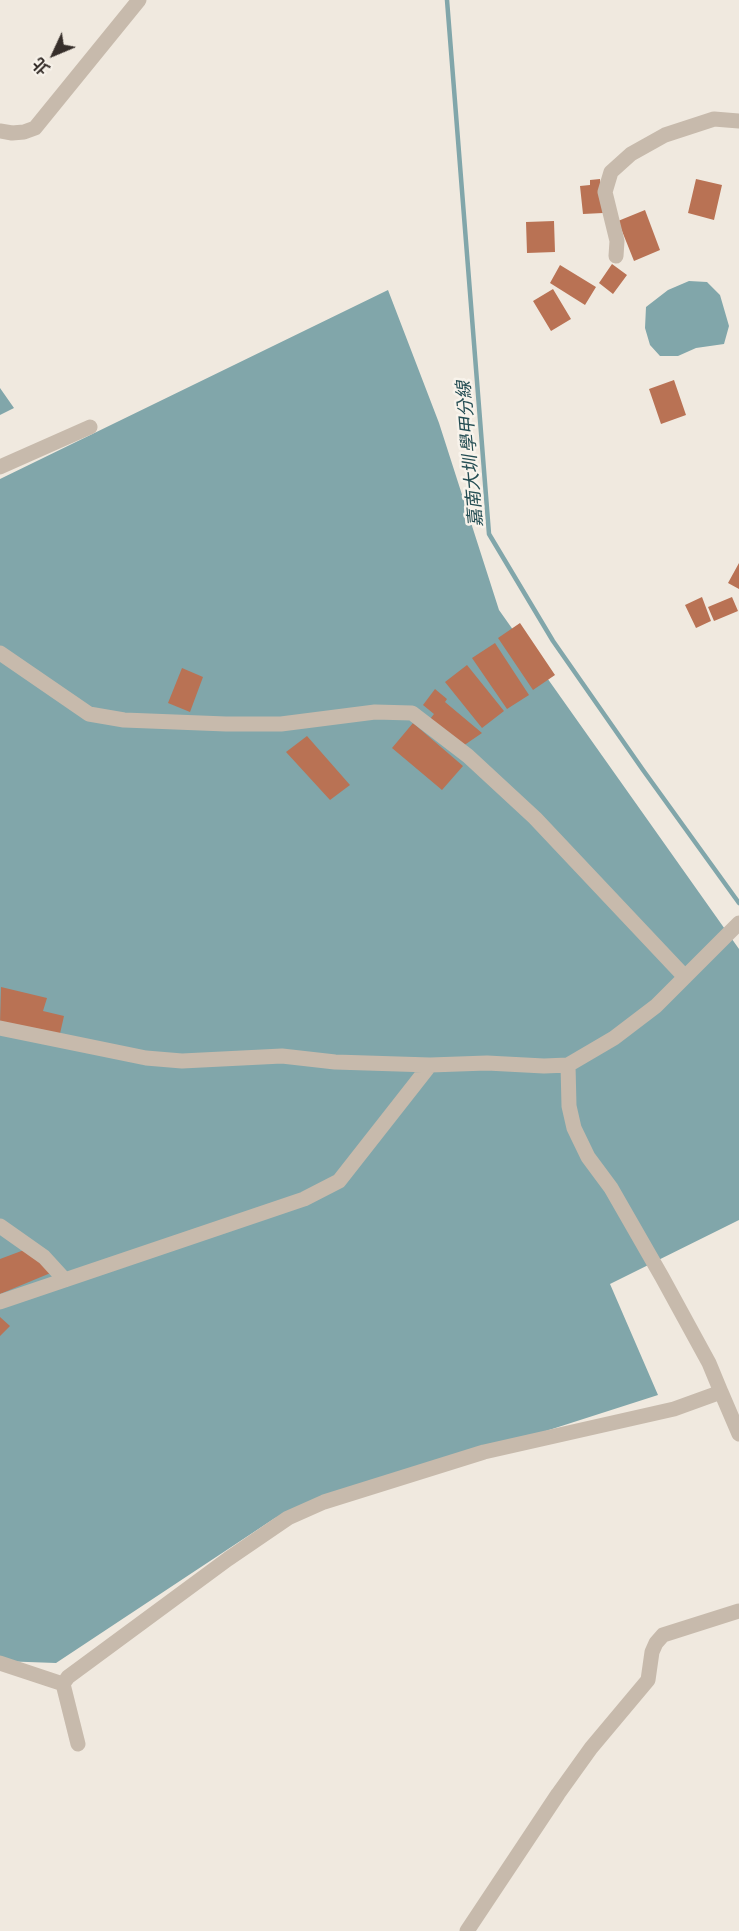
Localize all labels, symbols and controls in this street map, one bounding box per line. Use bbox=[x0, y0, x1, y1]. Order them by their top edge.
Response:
north arrow bbox=[24, 24, 84, 84]
text: 北 bbox=[29, 54, 53, 79]
water label: 嘉南大圳 學甲分線 bbox=[453, 380, 487, 528]

